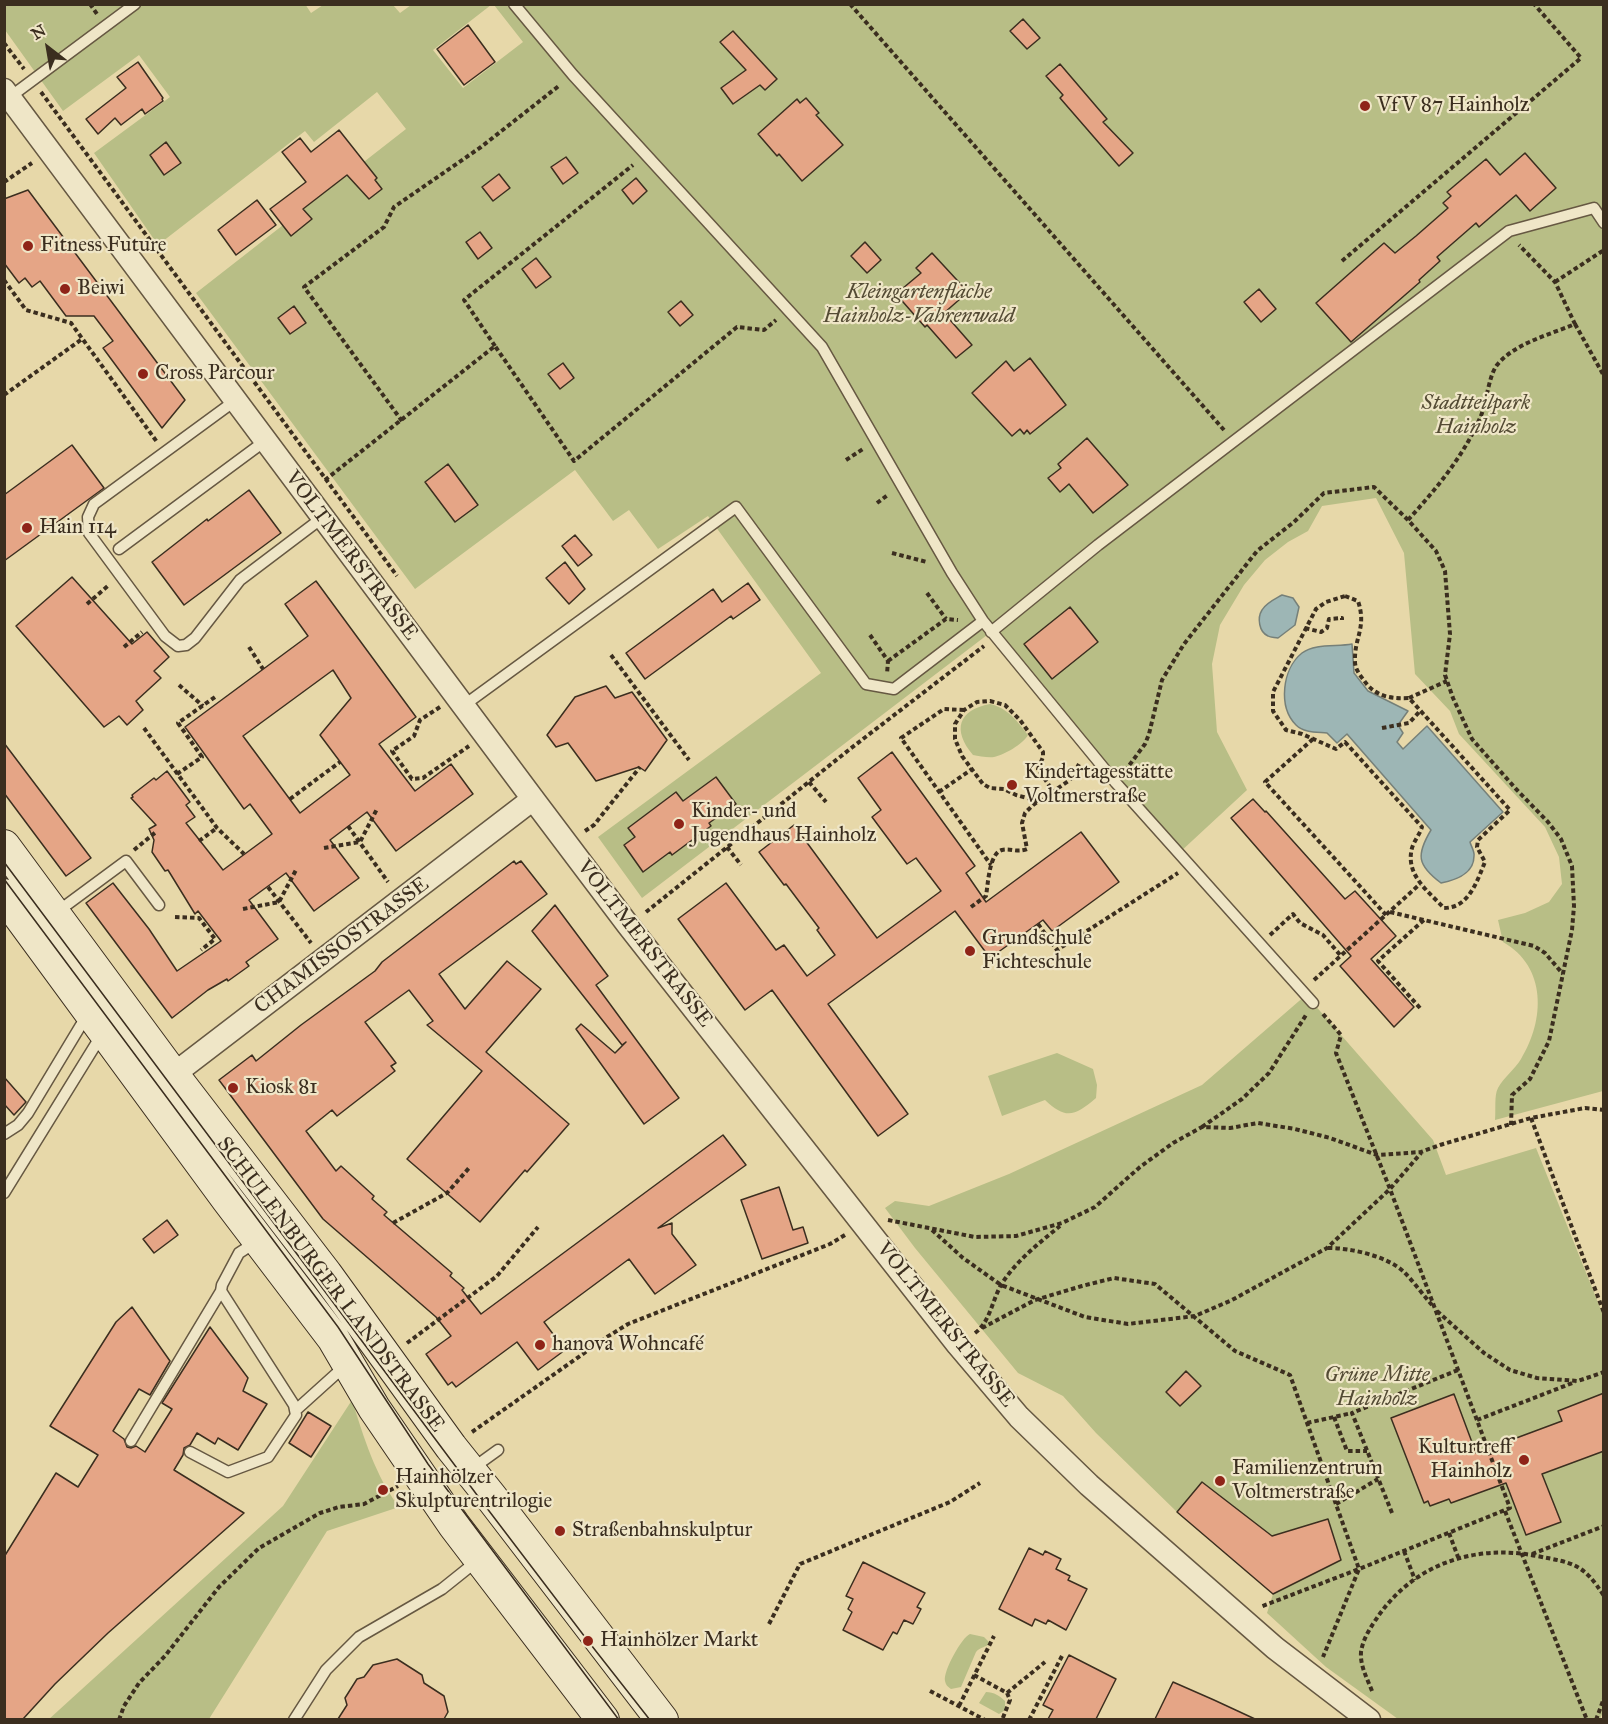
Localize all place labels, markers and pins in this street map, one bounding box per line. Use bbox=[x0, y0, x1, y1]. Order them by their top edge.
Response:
place label: VfV 87 Hainholz bbox=[1377, 93, 1530, 119]
marker: VfV 87 Hainholz bbox=[1358, 99, 1372, 113]
place label: Fitness Future bbox=[40, 233, 167, 259]
marker: Fitness Future bbox=[21, 239, 35, 253]
place label: Beiwi bbox=[77, 276, 125, 302]
marker: Beiwi bbox=[58, 282, 72, 296]
place label: Cross Parcour bbox=[155, 361, 275, 387]
marker: Cross Parcour bbox=[136, 367, 150, 381]
place label: Hain 114 bbox=[39, 515, 116, 541]
marker: Hain 114 bbox=[20, 521, 34, 535]
place label: Kindertagesstätte Voltmerstraße bbox=[1024, 760, 1173, 810]
marker: Kindertagesstätte Voltmerstraße bbox=[1005, 778, 1019, 792]
place label: Kinder- und Jugendhaus Hainholz bbox=[691, 799, 876, 849]
marker: Kinder- und Jugendhaus Hainholz bbox=[672, 817, 686, 831]
place label: Grundschule Fichteschule bbox=[982, 926, 1092, 976]
marker: Grundschule Fichteschule bbox=[963, 944, 977, 958]
place label: Kiosk 81 bbox=[245, 1075, 318, 1101]
marker: Kiosk 81 bbox=[226, 1081, 240, 1095]
place label: hanova Wohncafé bbox=[552, 1332, 704, 1358]
marker: hanova Wohncafé bbox=[533, 1338, 547, 1352]
place label: Kulturtreff Hainholz bbox=[1418, 1435, 1512, 1485]
marker: Kulturtreff Hainholz bbox=[1517, 1453, 1531, 1467]
place label: Familienzentrum Voltmerstraße bbox=[1232, 1456, 1383, 1506]
place label: Hainhölzer Skulpturentrilogie bbox=[395, 1465, 552, 1515]
marker: Familienzentrum Voltmerstraße bbox=[1213, 1474, 1227, 1488]
marker: Hainhölzer Skulpturentrilogie bbox=[376, 1483, 390, 1497]
place label: Straßenbahnskulptur bbox=[572, 1518, 752, 1544]
marker: Straßenbahnskulptur bbox=[553, 1524, 567, 1538]
place label: Hainhölzer Markt bbox=[600, 1628, 758, 1654]
marker: Hainhölzer Markt bbox=[581, 1634, 595, 1648]

